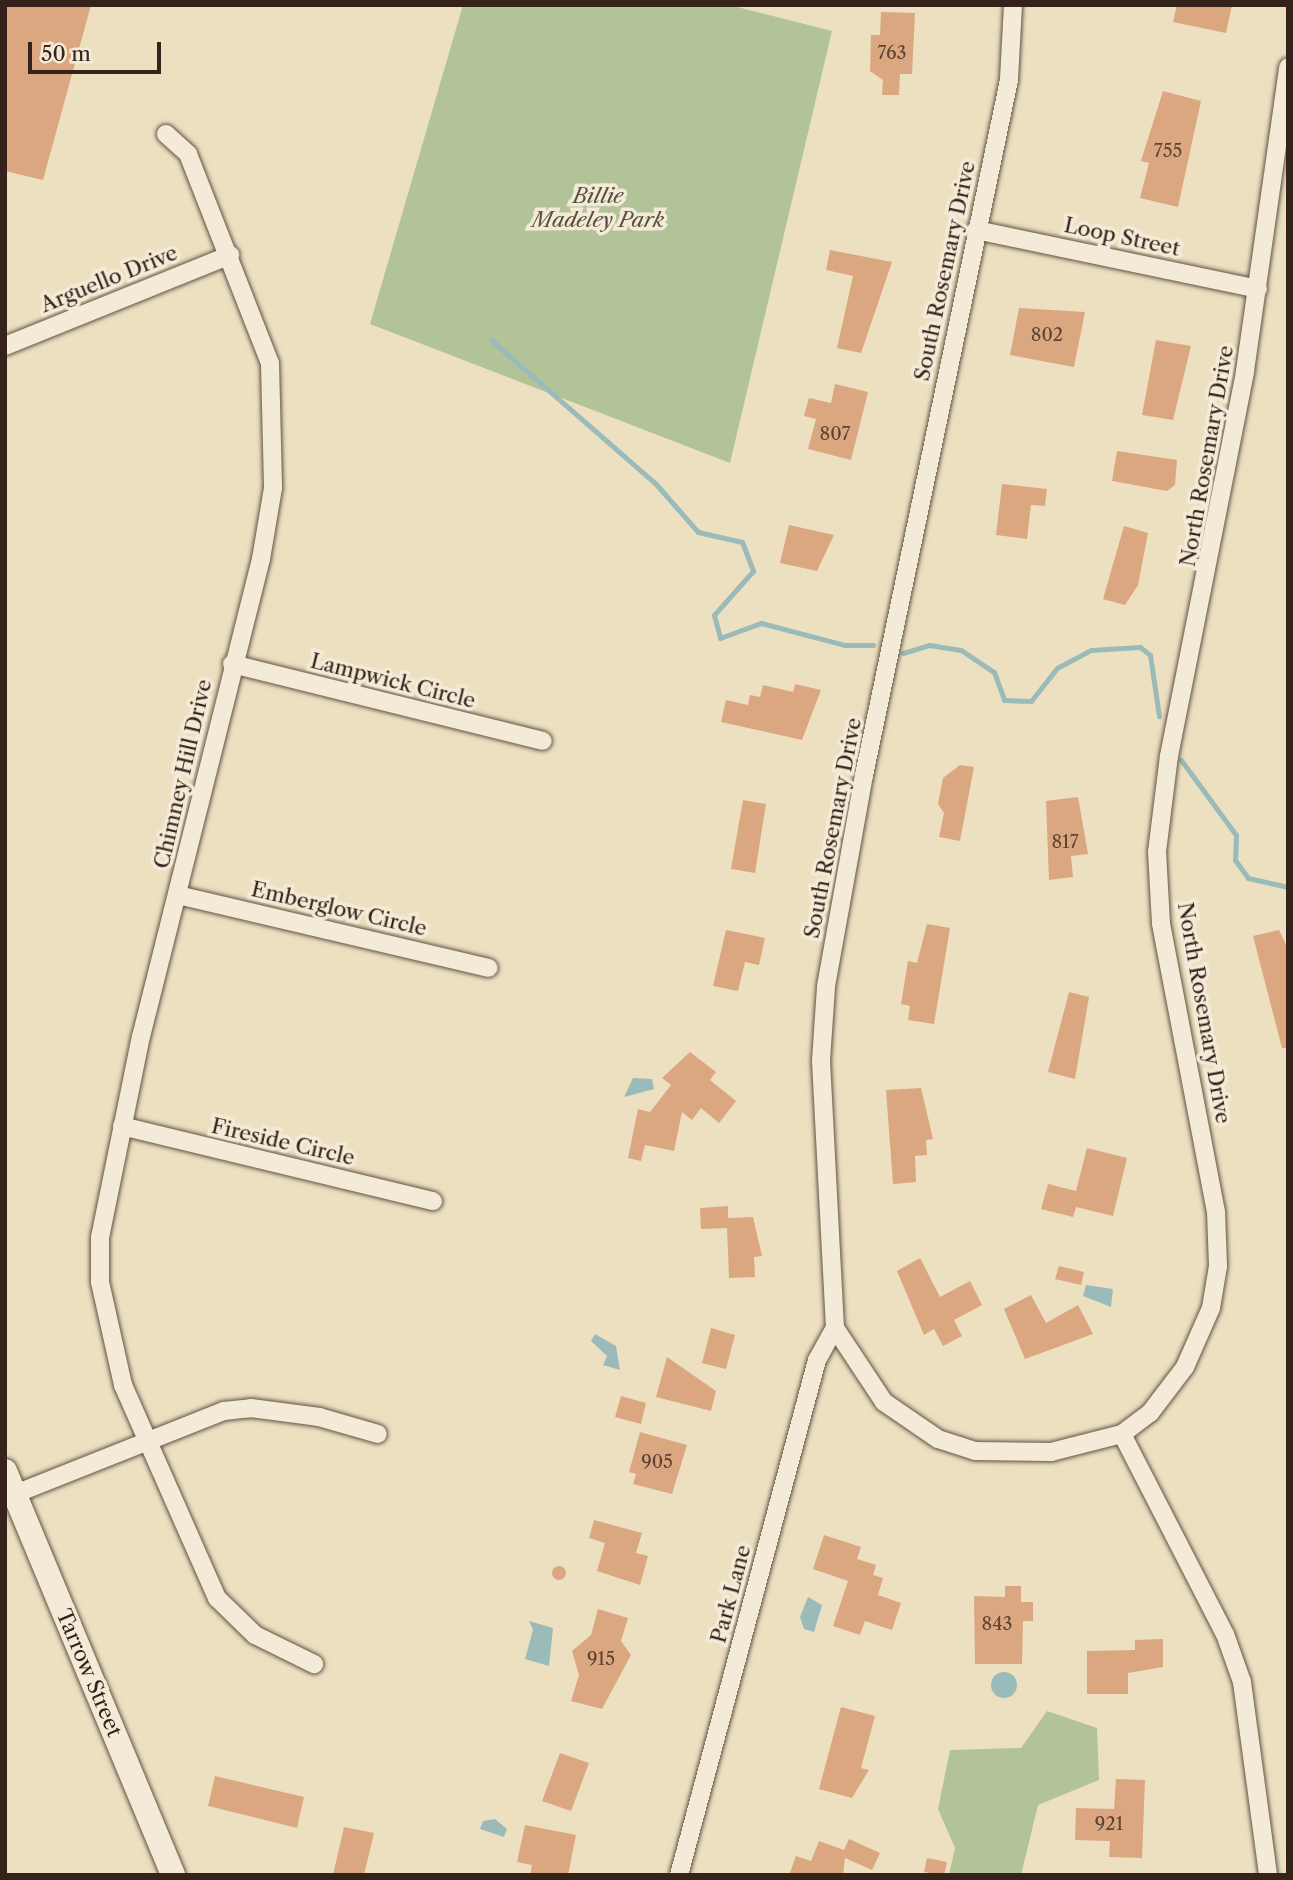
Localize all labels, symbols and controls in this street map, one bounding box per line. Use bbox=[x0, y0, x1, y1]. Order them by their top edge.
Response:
scale bar bbox=[32, 28, 164, 72]
text: 50 m bbox=[41, 41, 91, 66]
house number: 763 bbox=[878, 42, 906, 64]
house number: 755 bbox=[1154, 140, 1182, 162]
street label: South Rosemary Drive bbox=[909, 158, 981, 384]
park label: Billie Madeley Park bbox=[532, 183, 664, 233]
street label: Loop Street bbox=[1062, 212, 1182, 262]
street label: Arguello Drive bbox=[37, 240, 181, 318]
house number: 802 bbox=[1031, 324, 1063, 346]
street label: North Rosemary Drive bbox=[1175, 343, 1239, 569]
house number: 807 bbox=[820, 423, 850, 445]
street label: Lampwick Circle bbox=[308, 648, 478, 714]
street label: Chimney Hill Drive bbox=[149, 677, 217, 871]
street label: South Rosemary Drive bbox=[799, 715, 867, 941]
house number: 817 bbox=[1051, 831, 1079, 853]
street label: Emberglow Circle bbox=[248, 876, 430, 942]
street label: North Rosemary Drive bbox=[1172, 900, 1236, 1126]
street label: Fireside Circle bbox=[209, 1113, 357, 1171]
house number: 905 bbox=[641, 1451, 673, 1473]
street label: Park Lane bbox=[706, 1542, 756, 1646]
street label: Tarrow Street bbox=[51, 1605, 127, 1741]
house number: 843 bbox=[982, 1613, 1012, 1635]
house number: 915 bbox=[587, 1648, 615, 1670]
house number: 921 bbox=[1095, 1813, 1123, 1835]

